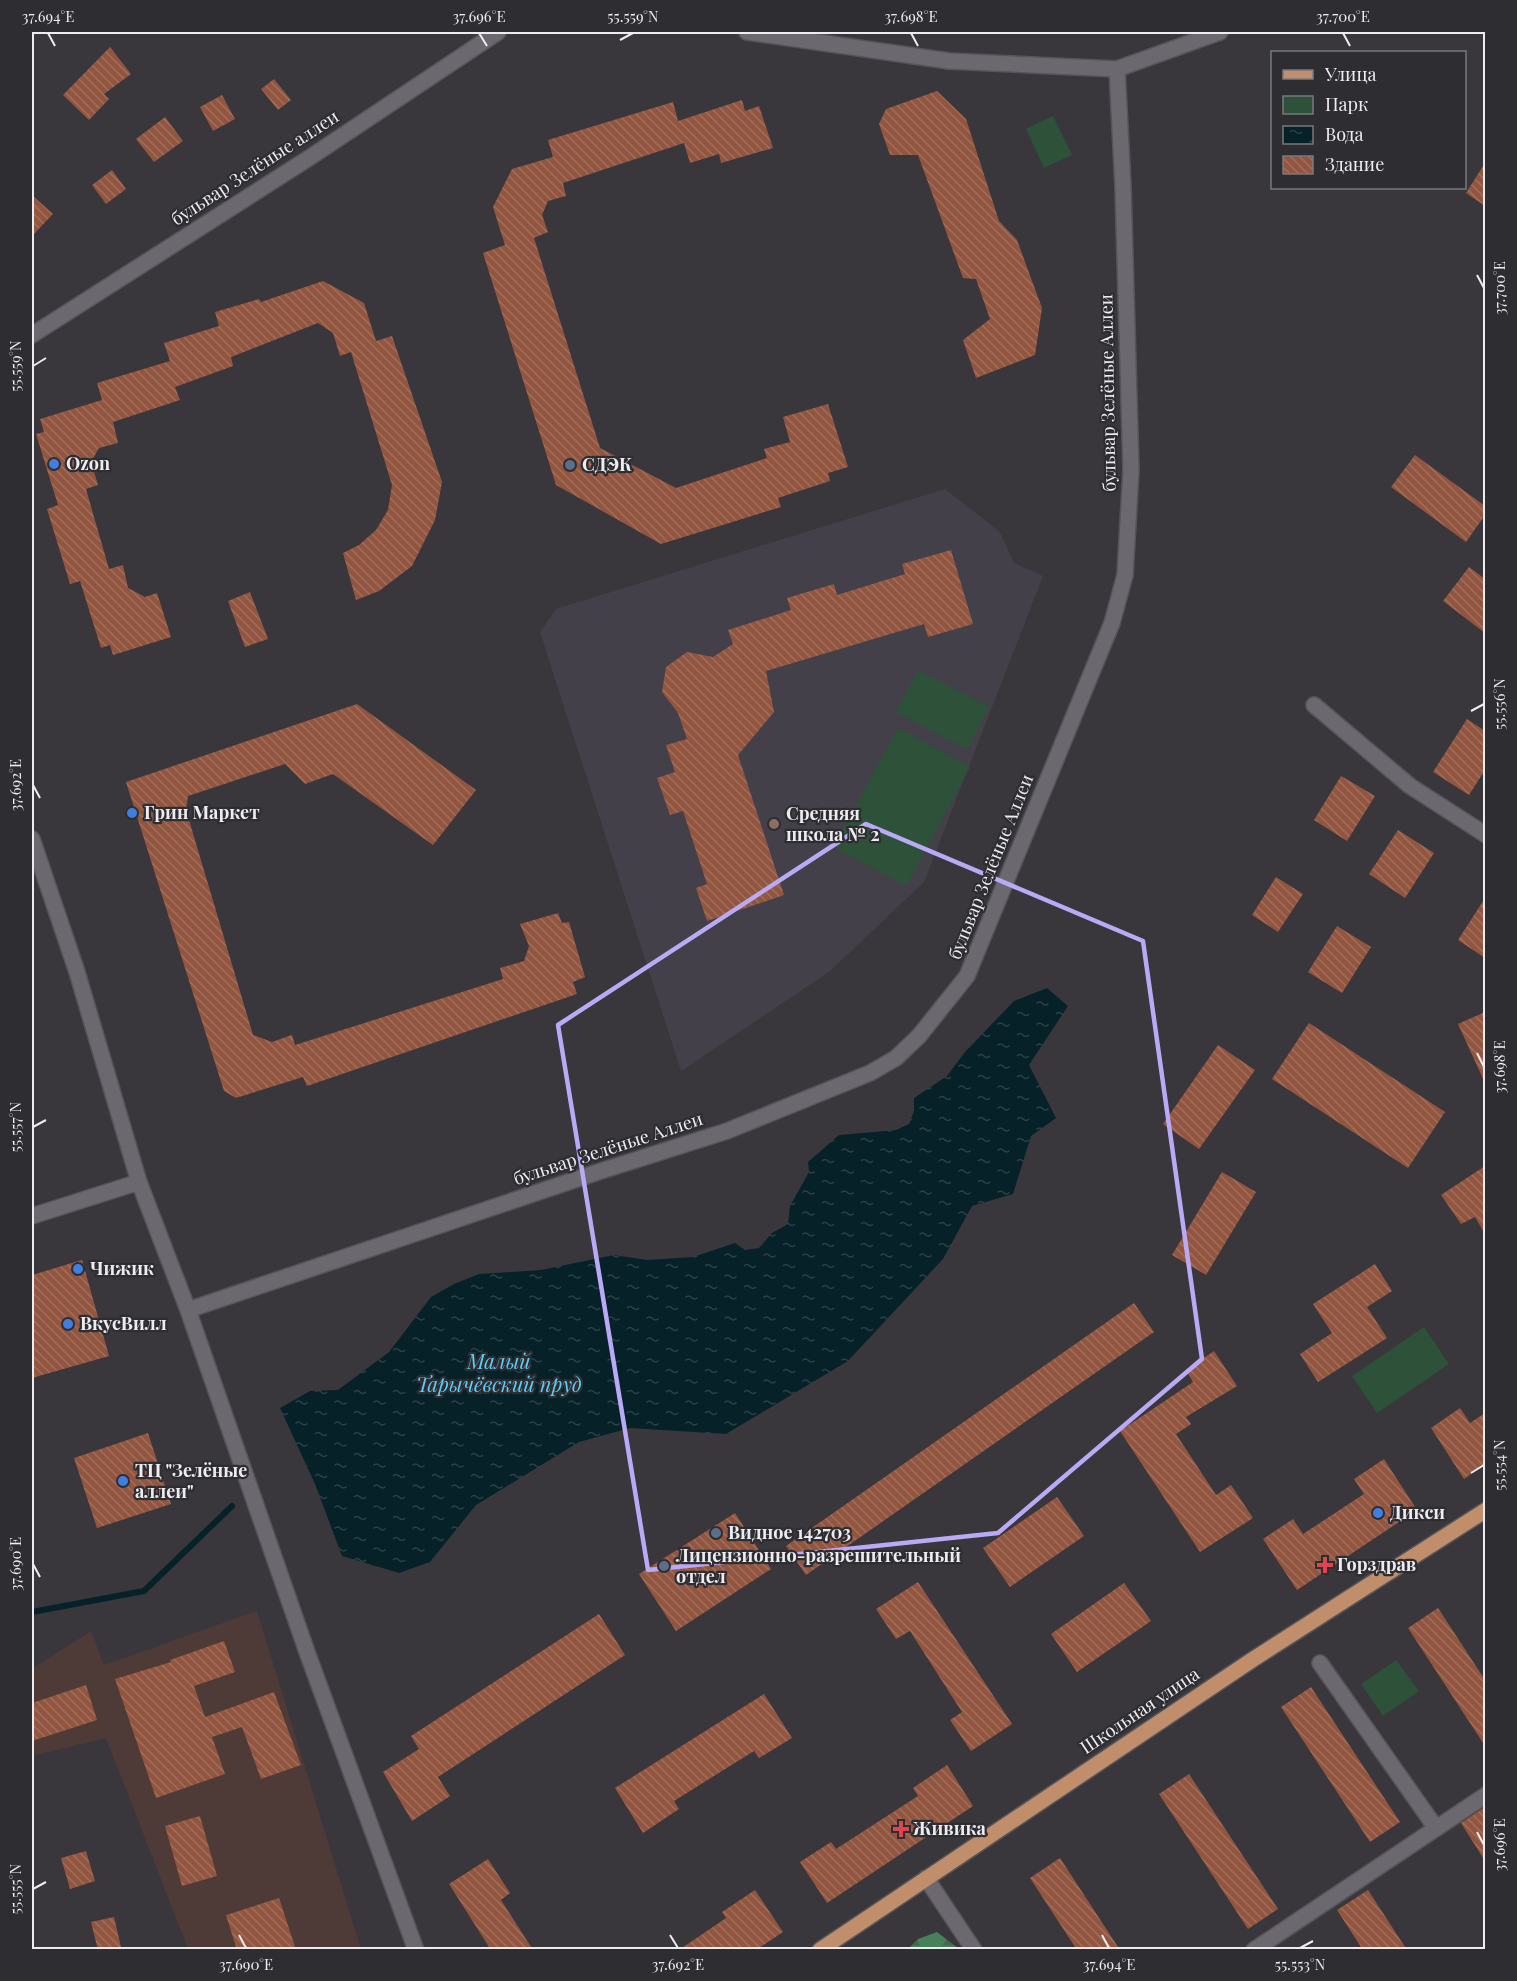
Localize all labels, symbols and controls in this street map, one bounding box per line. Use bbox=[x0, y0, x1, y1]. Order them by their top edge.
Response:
text: 37.694°E bbox=[22, 6, 74, 26]
text: 37.696°E bbox=[452, 6, 506, 26]
text: 55.559°N bbox=[607, 6, 659, 26]
text: 37.698°E bbox=[884, 6, 938, 26]
text: 37.700°E bbox=[1316, 6, 1370, 26]
legend bbox=[1271, 51, 1466, 189]
text: Улица bbox=[1324, 62, 1376, 86]
text: Парк bbox=[1325, 92, 1368, 116]
street label: бульвар Зелёные аллеи bbox=[166, 104, 343, 230]
text: Вода bbox=[1325, 122, 1363, 146]
text: Здание bbox=[1325, 152, 1384, 176]
text: 37.700°E bbox=[1489, 261, 1509, 315]
street label: бульвар Зелёные Аллеи bbox=[1093, 294, 1121, 492]
text: 55.559°N bbox=[5, 340, 25, 392]
place label: Ozon bbox=[66, 451, 110, 475]
place label: СДЭК bbox=[582, 452, 632, 476]
marker: Ozon bbox=[47, 457, 61, 471]
marker: СДЭК bbox=[563, 458, 577, 472]
text: 55.556°N bbox=[1489, 678, 1509, 730]
text: 37.692°E bbox=[5, 759, 25, 811]
street label: бульвар Зелёные Аллеи bbox=[942, 770, 1038, 963]
place label: Грин Маркет bbox=[144, 800, 260, 824]
place label: Средняя школа № 2 bbox=[786, 801, 880, 846]
marker: Грин Маркет bbox=[125, 806, 139, 820]
marker: Средняя школа № 2 bbox=[767, 817, 781, 831]
text: 37.698°E bbox=[1489, 1040, 1509, 1094]
text: 55.557°N bbox=[5, 1101, 25, 1152]
street label: бульвар Зелёные Аллеи bbox=[510, 1106, 706, 1190]
place label: Чижик bbox=[90, 1256, 154, 1280]
marker: Чижик bbox=[71, 1262, 85, 1276]
place label: ВкусВилл bbox=[80, 1311, 167, 1335]
marker: ВкусВилл bbox=[61, 1317, 75, 1331]
water label: Малый Тарычёвский пруд bbox=[416, 1347, 582, 1397]
text: 55.554°N bbox=[1489, 1439, 1509, 1491]
place label: ТЦ "Зелёные аллеи" bbox=[135, 1458, 247, 1503]
marker: ТЦ "Зелёные аллеи" bbox=[116, 1474, 130, 1488]
place label: Дикси bbox=[1390, 1500, 1445, 1524]
marker: Дикси bbox=[1371, 1506, 1385, 1520]
place label: Видное 142703 bbox=[728, 1520, 851, 1544]
marker: Видное 142703 bbox=[709, 1526, 723, 1540]
text: 37.690°E bbox=[5, 1537, 25, 1591]
place label: Лицензионно-разрешительный отдел bbox=[675, 1543, 961, 1588]
place label: Горздрав bbox=[1337, 1552, 1416, 1576]
marker: Горздрав bbox=[1318, 1558, 1332, 1572]
marker: Лицензионно-разрешительный отдел bbox=[657, 1559, 671, 1573]
street label: Школьная улица bbox=[1075, 1661, 1204, 1759]
place label: Живика bbox=[912, 1816, 986, 1840]
text: 37.696°E bbox=[1489, 1818, 1509, 1872]
marker: Живика bbox=[894, 1822, 908, 1836]
text: 55.555°N bbox=[5, 1863, 25, 1914]
text: 37.690°E bbox=[219, 1954, 273, 1974]
text: 37.692°E bbox=[652, 1954, 704, 1974]
text: 37.694°E bbox=[1083, 1954, 1135, 1974]
text: 55.553°N bbox=[1275, 1954, 1326, 1974]

